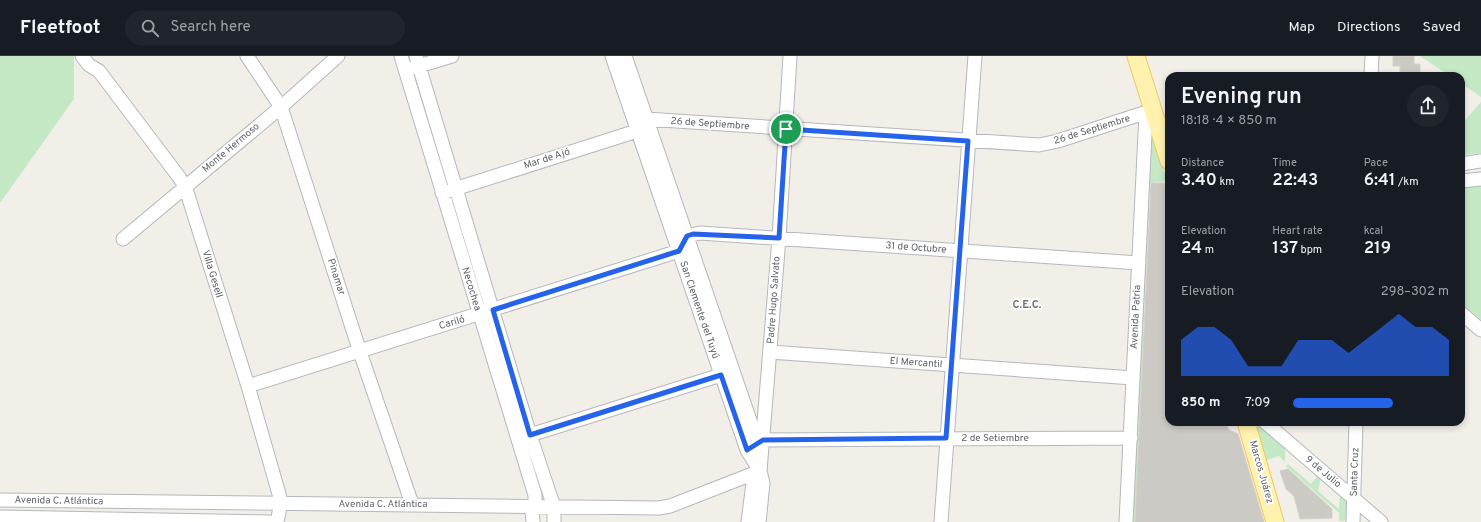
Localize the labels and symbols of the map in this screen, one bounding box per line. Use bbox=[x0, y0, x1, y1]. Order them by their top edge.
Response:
pin bbox=[769, 112, 803, 146]
street label: 26 de Septiembre bbox=[1052, 112, 1132, 148]
street label: 26 de Septiembre bbox=[670, 115, 750, 133]
street label: Monte Hermoso bbox=[200, 120, 263, 176]
street label: Mar de Ajó bbox=[522, 145, 572, 173]
street label: 31 de Octubre bbox=[885, 239, 947, 257]
street label: Villa Gesell bbox=[199, 249, 225, 299]
street label: Padre Hugo Salvato bbox=[764, 255, 784, 344]
street label: Pinamar bbox=[324, 257, 348, 297]
street label: San Clemente del Tuyú bbox=[676, 259, 722, 361]
street label: Necochea bbox=[458, 266, 484, 312]
street label: Avenida Patria bbox=[1128, 284, 1144, 350]
district label: C.E.C. bbox=[1012, 298, 1042, 312]
street label: Cariló bbox=[437, 313, 467, 333]
street label: El Mercantil bbox=[889, 355, 943, 371]
street label: 2 de Setiembre bbox=[961, 432, 1029, 445]
street label: Marcos Juárez bbox=[1246, 439, 1276, 505]
street label: Santa Cruz bbox=[1348, 447, 1362, 497]
street label: 9 de Julio bbox=[1302, 453, 1344, 491]
street label: Avenida C. Atlántica bbox=[14, 494, 104, 508]
street label: Avenida C. Atlántica bbox=[339, 498, 427, 511]

